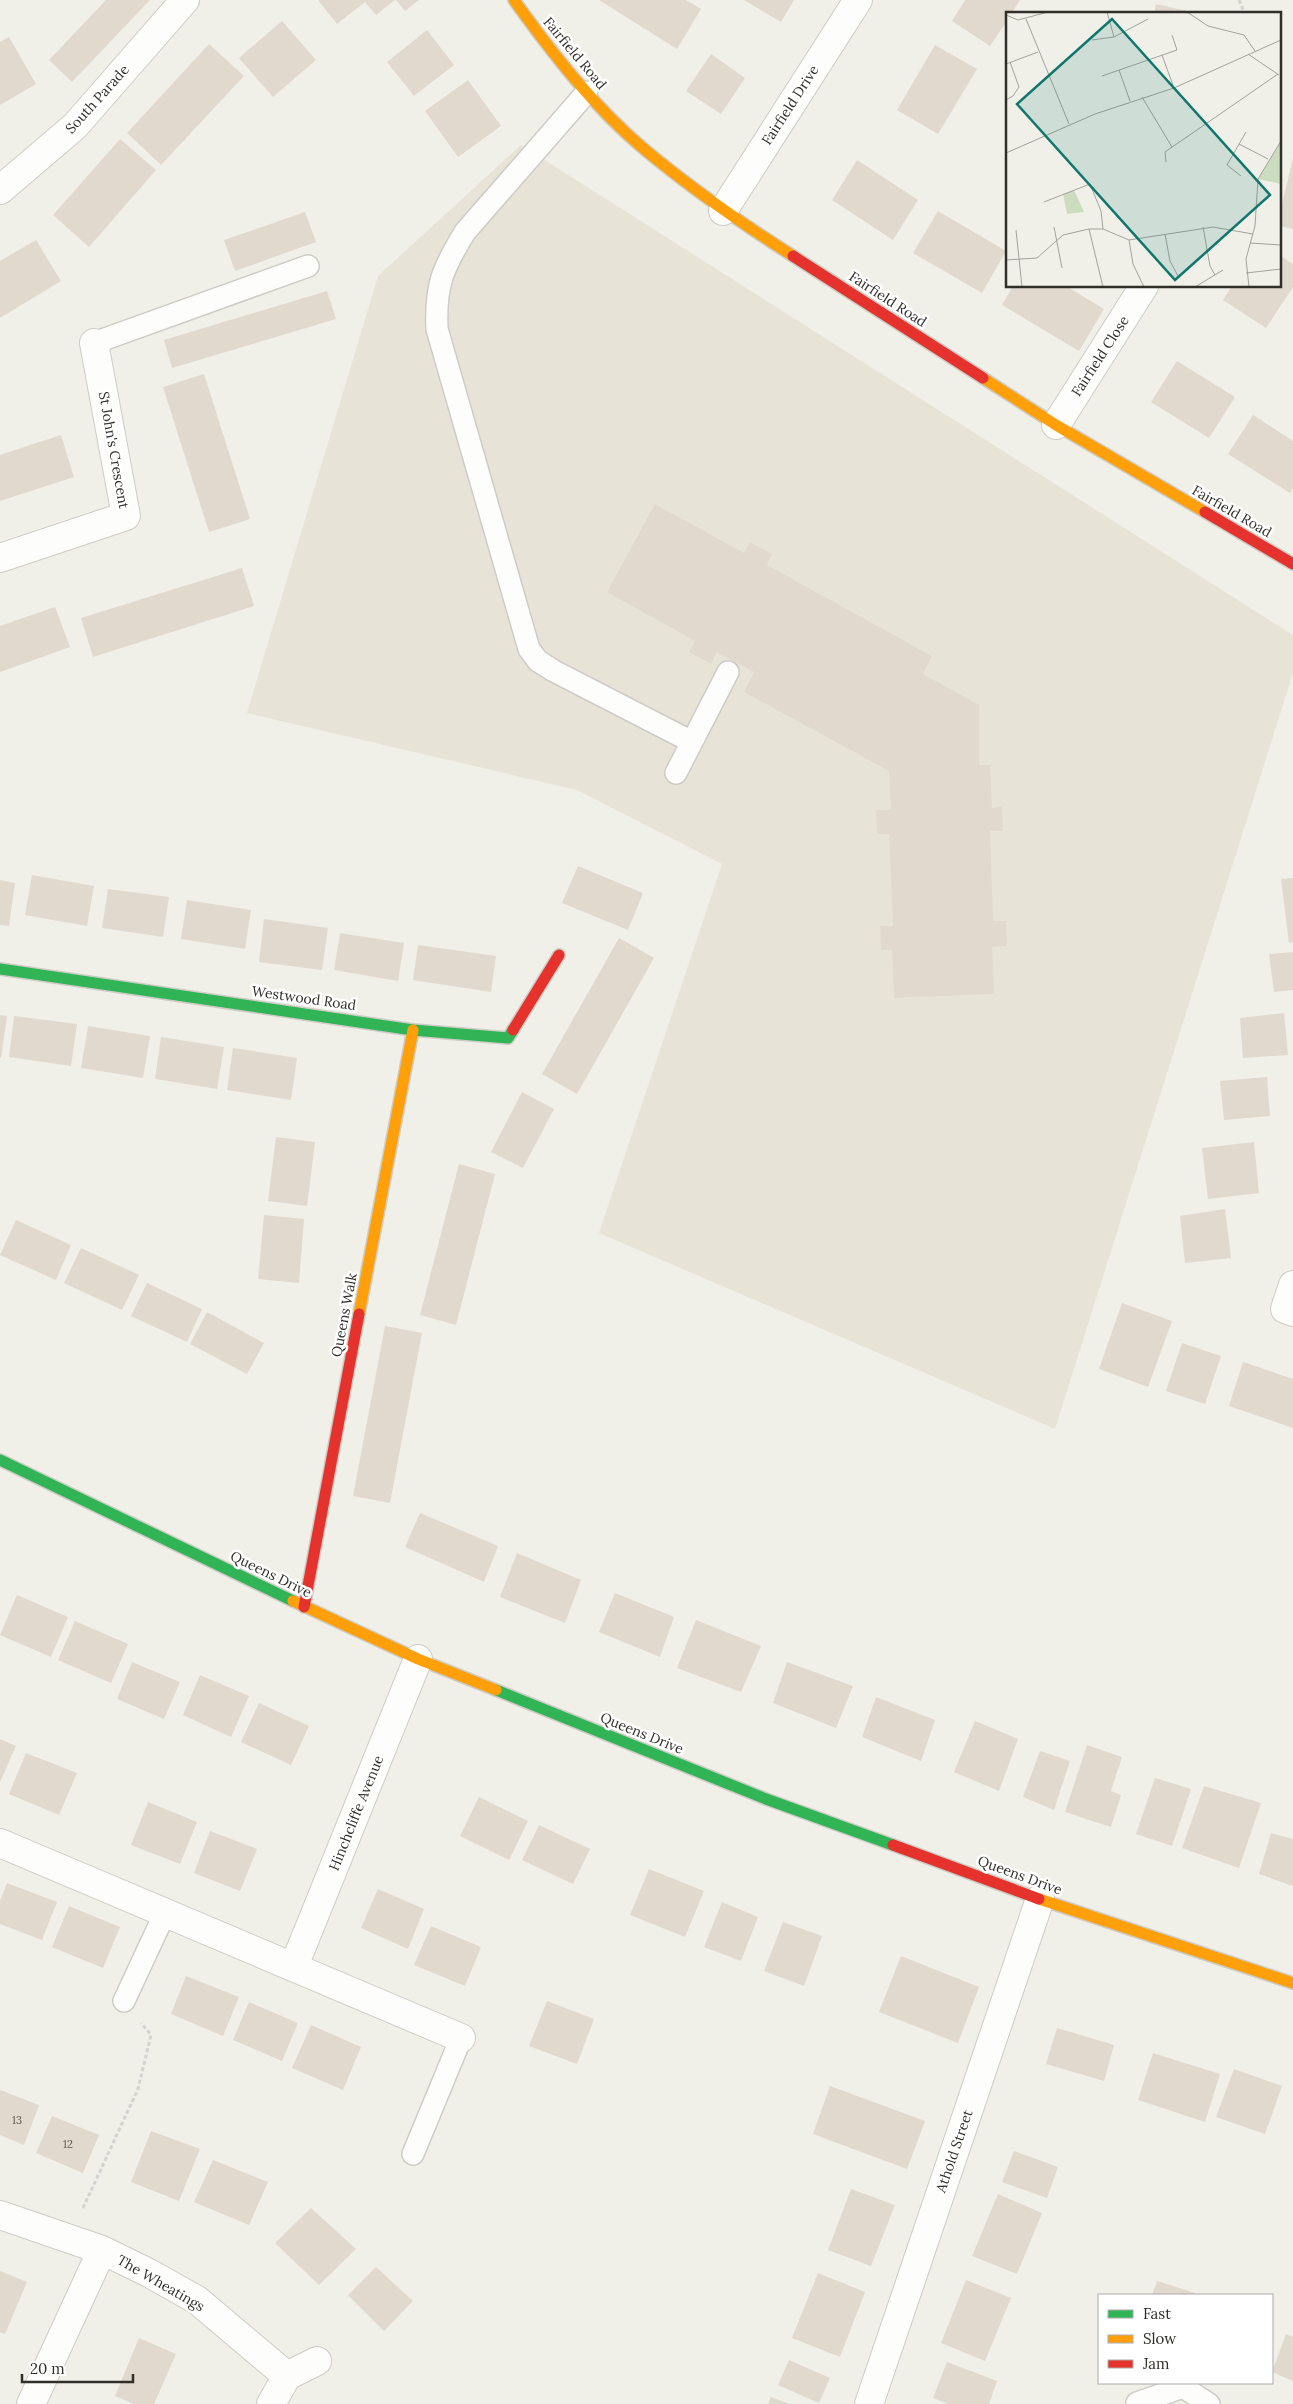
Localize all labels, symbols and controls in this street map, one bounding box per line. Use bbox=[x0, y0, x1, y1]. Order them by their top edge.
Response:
inset map bbox=[1006, 12, 1280, 288]
street label: Fairfield Road bbox=[540, 13, 610, 93]
street label: South Parade bbox=[61, 60, 133, 137]
street label: Fairfield Drive bbox=[758, 61, 823, 148]
street label: Fairfield Road bbox=[846, 267, 930, 331]
street label: Fairfield Close bbox=[1067, 312, 1133, 400]
street label: St John's Crescent bbox=[95, 390, 133, 511]
street label: Fairfield Road bbox=[1189, 481, 1275, 541]
street label: Westwood Road bbox=[251, 982, 357, 1014]
street label: Queens Walk bbox=[327, 1271, 361, 1359]
street label: Queens Drive bbox=[227, 1547, 315, 1602]
street label: Queens Drive bbox=[598, 1708, 687, 1758]
street label: Hinchcliffe Avenue bbox=[325, 1752, 387, 1873]
street label: Queens Drive bbox=[975, 1851, 1065, 1899]
street label: Athold Street bbox=[931, 2107, 977, 2196]
house number: 13 bbox=[12, 2113, 22, 2127]
house number: 12 bbox=[63, 2137, 73, 2151]
street label: The Wheatings bbox=[114, 2251, 208, 2315]
legend bbox=[1098, 2294, 1273, 2384]
text: Fast bbox=[1143, 2304, 1171, 2323]
text: Slow bbox=[1143, 2329, 1176, 2348]
scale bar bbox=[22, 2352, 134, 2384]
text: Jam bbox=[1142, 2354, 1170, 2373]
text: 20 m bbox=[30, 2359, 65, 2378]

